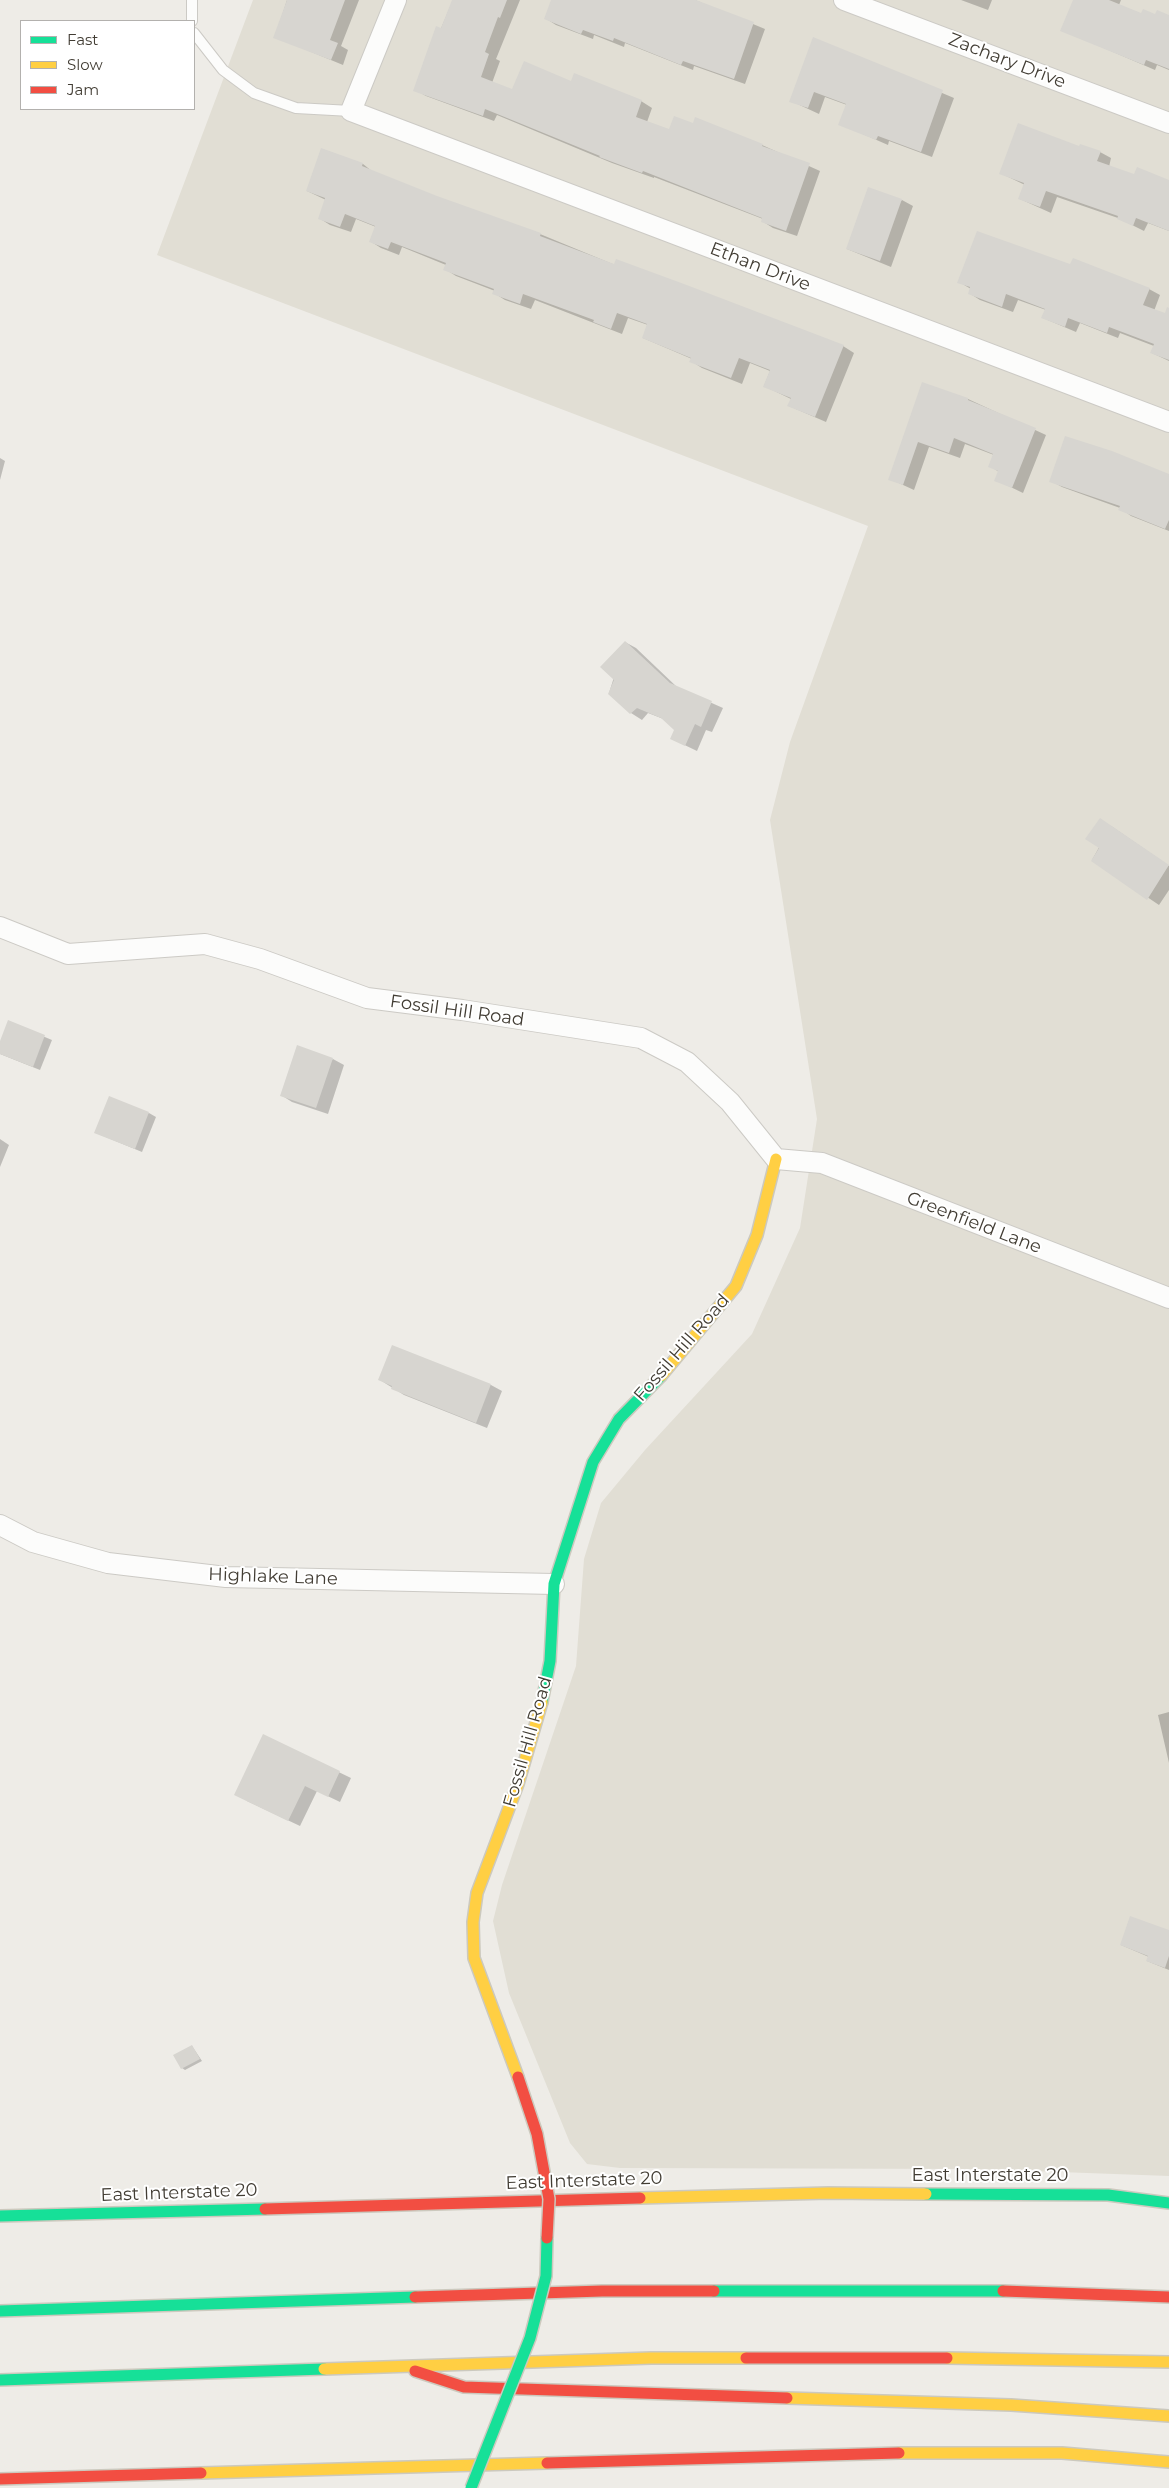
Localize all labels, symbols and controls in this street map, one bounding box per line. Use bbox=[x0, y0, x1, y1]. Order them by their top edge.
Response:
legend bbox=[20, 20, 195, 110]
street label: Zachary Drive bbox=[945, 29, 1069, 93]
text: Fast bbox=[67, 30, 98, 49]
text: Slow bbox=[67, 55, 103, 74]
text: Jam bbox=[67, 80, 99, 99]
street label: Ethan Drive bbox=[707, 238, 813, 296]
street label: Fossil Hill Road bbox=[389, 991, 525, 1031]
street label: Greenfield Lane bbox=[904, 1187, 1044, 1259]
street label: Fossil Hill Road bbox=[629, 1290, 735, 1406]
street label: Highlake Lane bbox=[208, 1564, 338, 1590]
street label: Fossil Hill Road bbox=[499, 1674, 557, 1810]
street label: East Interstate 20 bbox=[912, 2165, 1068, 2187]
street label: East Interstate 20 bbox=[505, 2167, 663, 2195]
street label: East Interstate 20 bbox=[100, 2179, 258, 2207]

